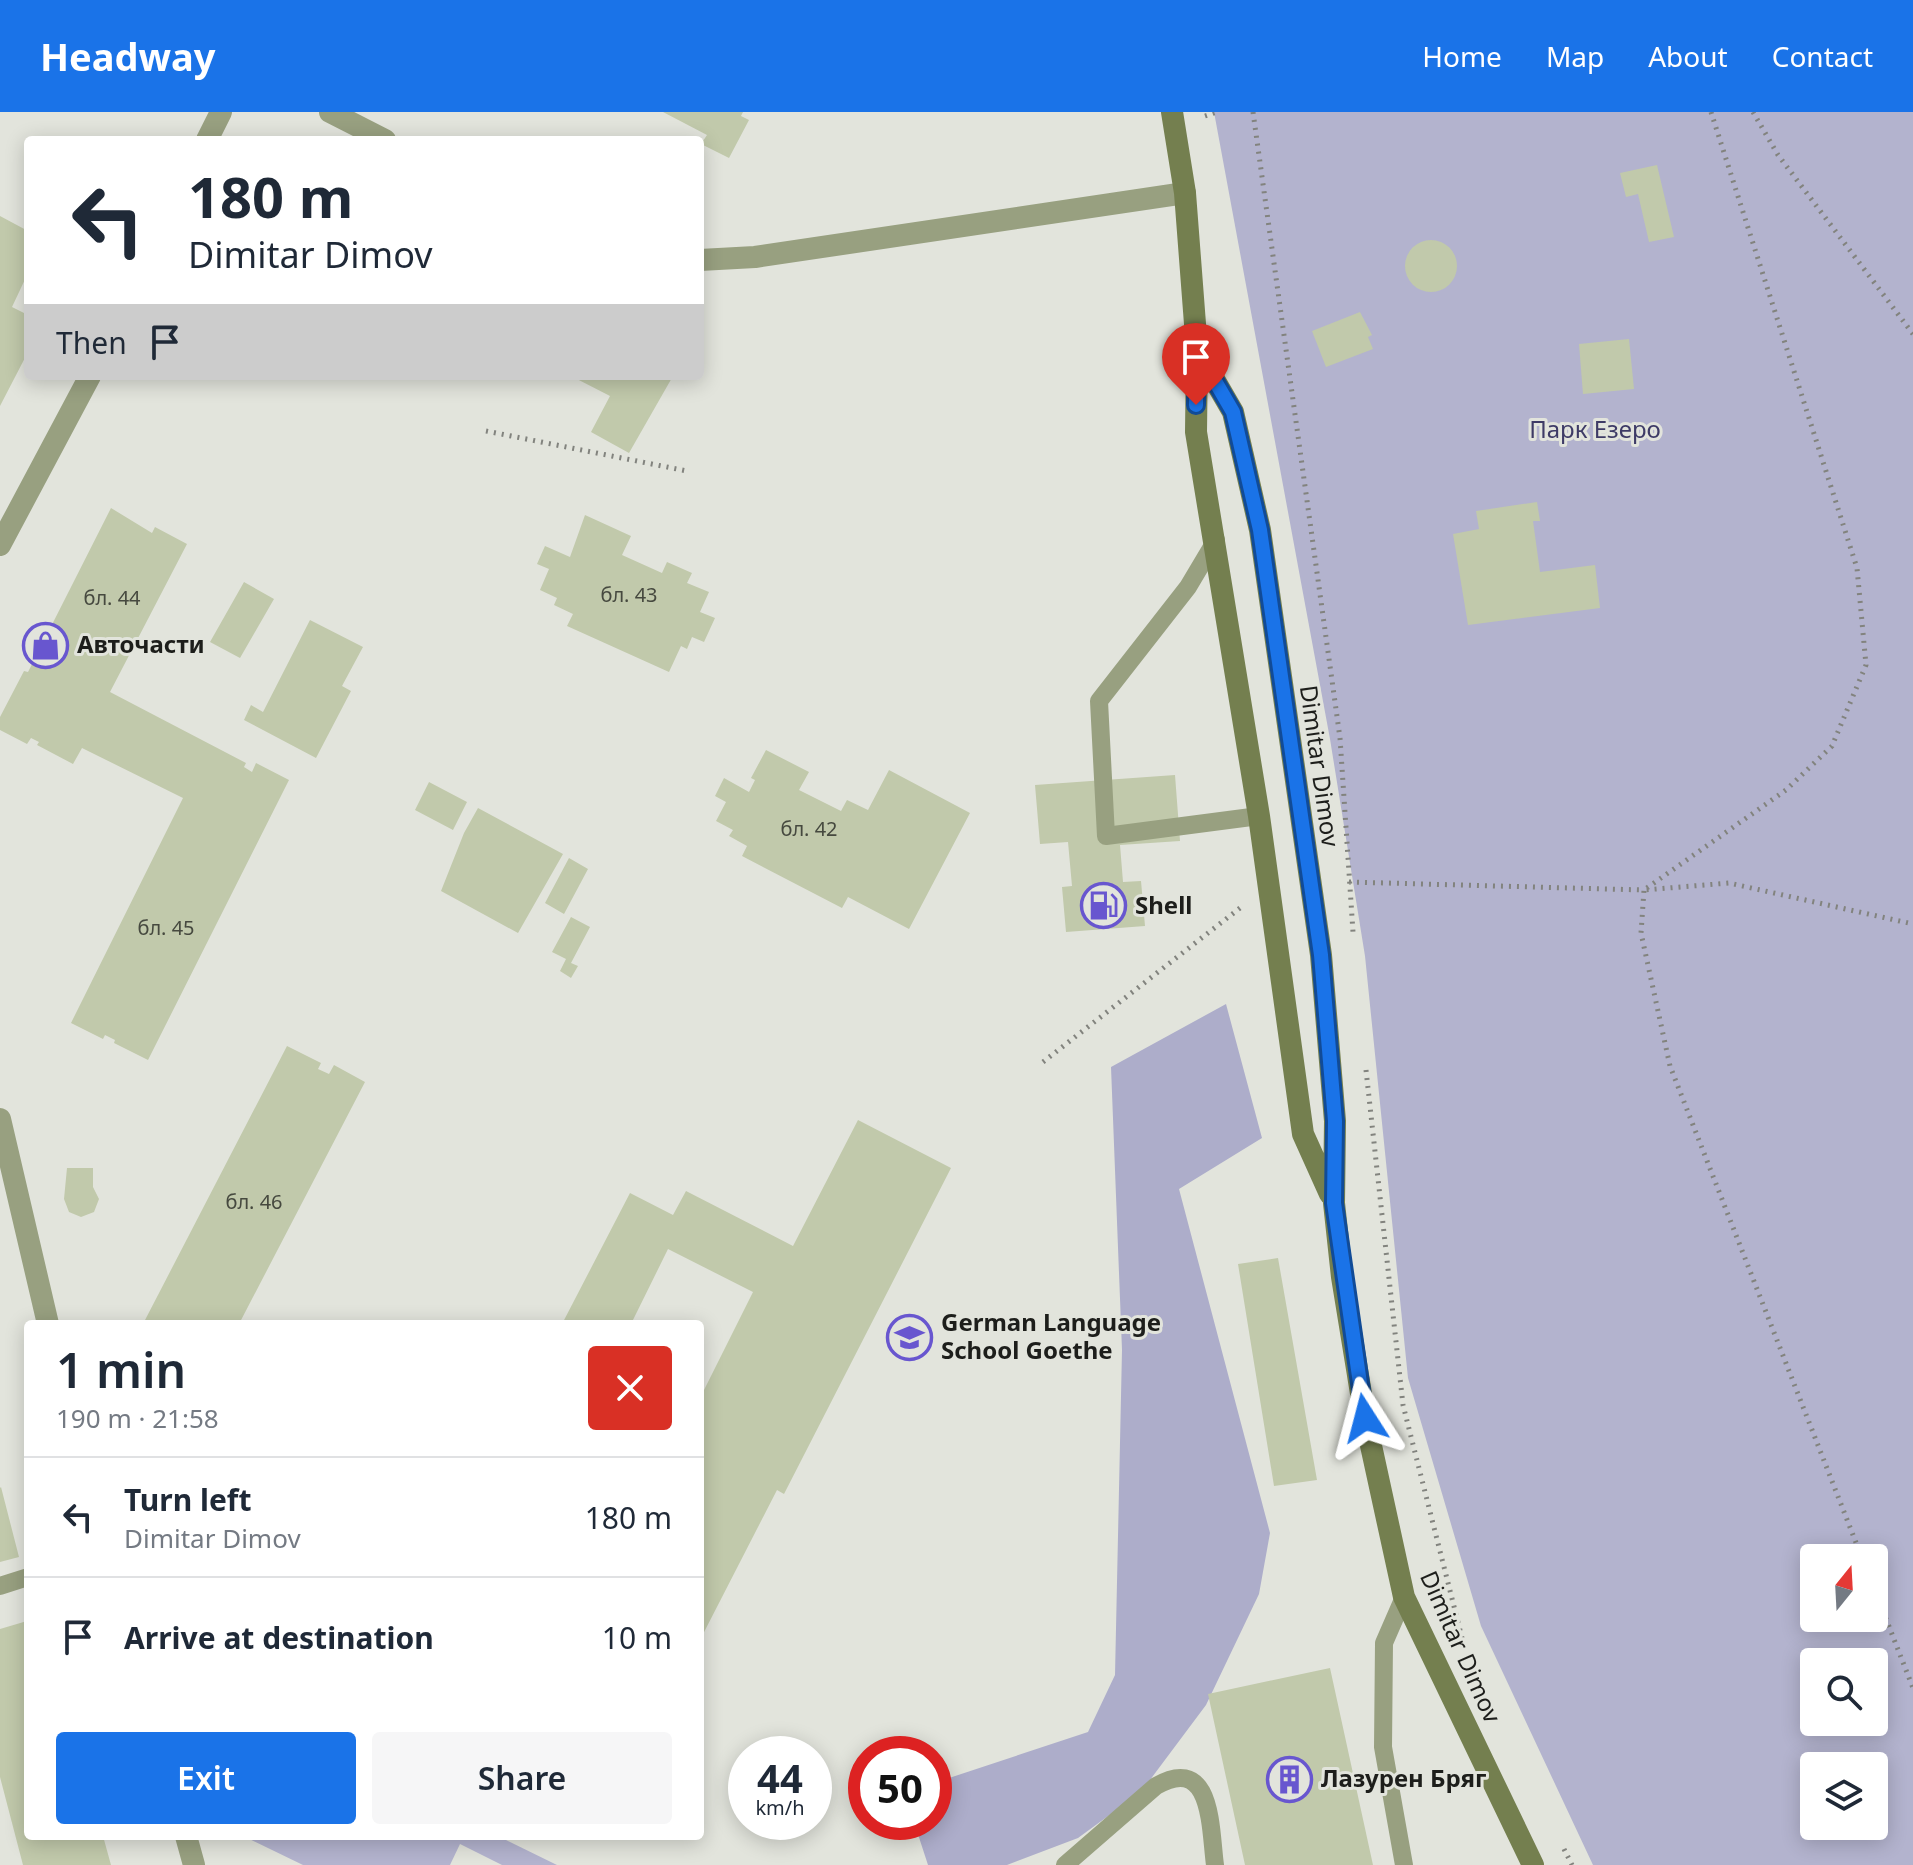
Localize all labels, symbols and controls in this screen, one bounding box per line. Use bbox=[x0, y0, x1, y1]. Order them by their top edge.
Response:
text: Headway bbox=[40, 30, 216, 82]
text: Home bbox=[1422, 37, 1502, 75]
text: Map bbox=[1546, 37, 1604, 75]
text: About bbox=[1648, 37, 1728, 75]
text: Contact bbox=[1772, 37, 1873, 75]
text: 180 m bbox=[188, 158, 353, 234]
icon: left bbox=[56, 168, 160, 272]
text: Dimitar Dimov bbox=[188, 230, 433, 279]
icon: arrive bbox=[143, 320, 187, 364]
text: Then bbox=[56, 322, 127, 363]
pin bbox=[1162, 323, 1230, 405]
icon: arrive bbox=[1174, 335, 1218, 379]
park label: Парк Езеро bbox=[1529, 412, 1661, 445]
house number: бл. 43 bbox=[600, 581, 658, 608]
house number: бл. 44 bbox=[83, 584, 141, 611]
shop icon: Авточасти bbox=[22, 621, 70, 669]
place label: Авточасти bbox=[77, 627, 205, 660]
street label: Dimitar Dimov bbox=[1293, 683, 1348, 850]
house number: бл. 42 bbox=[780, 815, 838, 842]
fuel station icon: Shell bbox=[1080, 882, 1128, 930]
place label: Shell bbox=[1135, 888, 1192, 921]
house number: бл. 45 bbox=[137, 914, 195, 941]
house number: бл. 46 bbox=[225, 1188, 283, 1215]
place label: German Language School Goethe bbox=[941, 1305, 1161, 1366]
school or university icon: German Language School Goethe bbox=[886, 1313, 934, 1361]
text: 1 min bbox=[56, 1337, 186, 1402]
button: close bbox=[588, 1346, 672, 1430]
position arrow bbox=[1323, 1376, 1407, 1460]
text: 190 m · 21:58 bbox=[56, 1400, 219, 1436]
text: Turn left bbox=[124, 1479, 252, 1520]
icon: left bbox=[56, 1495, 100, 1539]
text: 180 m bbox=[585, 1497, 672, 1538]
text: Dimitar Dimov bbox=[124, 1520, 301, 1556]
north arrow bbox=[1800, 1544, 1888, 1632]
map controls bbox=[1800, 1544, 1888, 1840]
street label: Dimitar Dimov bbox=[1413, 1565, 1510, 1728]
icon: arrive bbox=[56, 1615, 100, 1659]
text: Arrive at destination bbox=[124, 1617, 434, 1658]
text: 10 m bbox=[602, 1617, 672, 1658]
button: search bbox=[1800, 1648, 1888, 1736]
button: Exit bbox=[56, 1732, 356, 1824]
button: Share bbox=[372, 1732, 672, 1824]
speed limit sign: 50 bbox=[848, 1736, 952, 1840]
text: 44 bbox=[757, 1750, 803, 1805]
button: layers bbox=[1800, 1752, 1888, 1840]
building icon: Лазурен Бряг bbox=[1266, 1755, 1314, 1803]
place label: Лазурен Бряг bbox=[1321, 1761, 1486, 1794]
text: km/h bbox=[755, 1794, 805, 1821]

